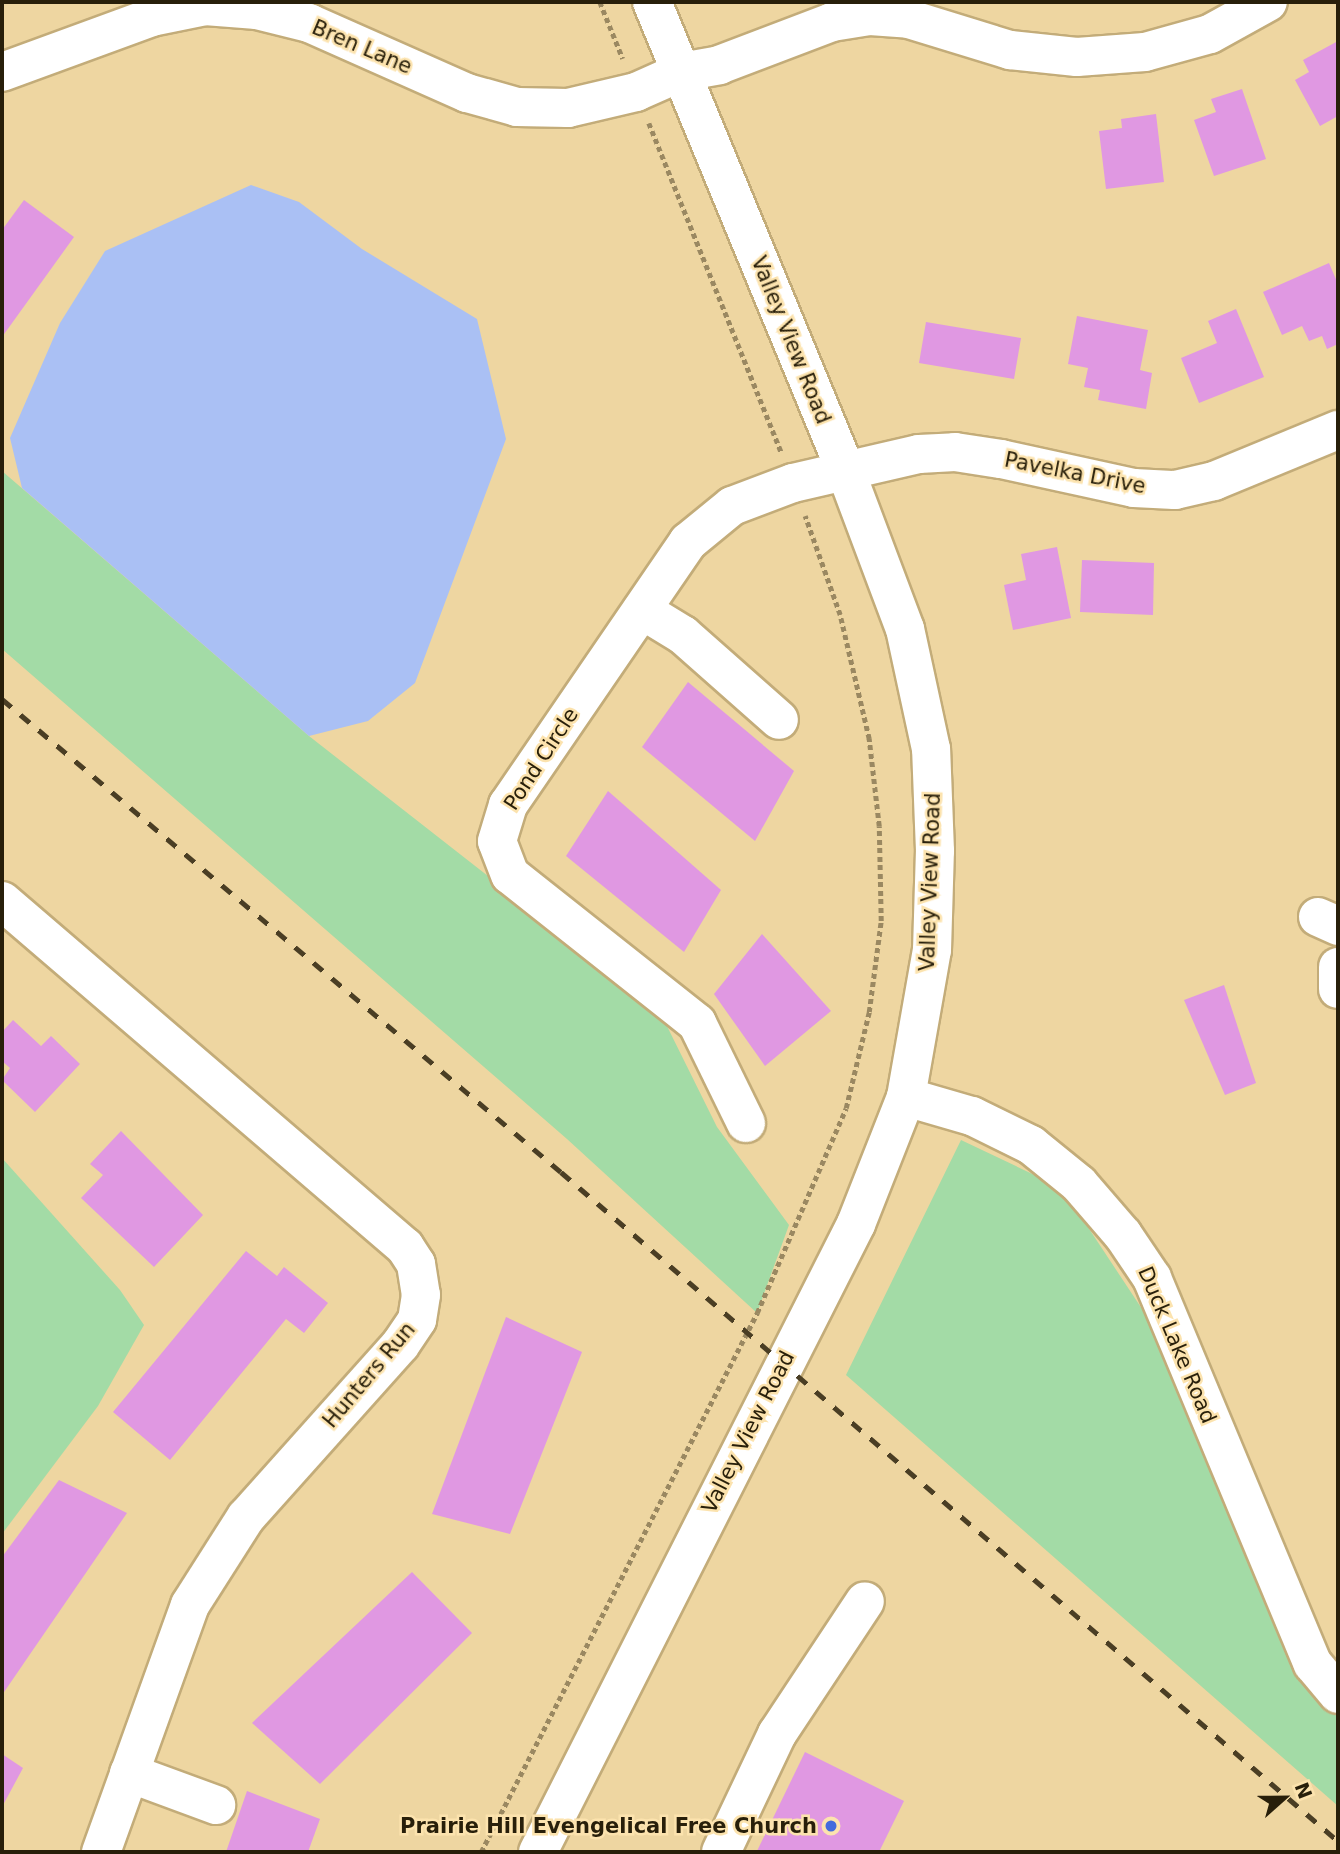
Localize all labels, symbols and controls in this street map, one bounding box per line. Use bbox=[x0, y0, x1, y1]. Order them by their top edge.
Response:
street label: Bren Lane bbox=[308, 15, 416, 79]
street label: Valley View Road bbox=[746, 253, 836, 427]
street label: Pavelka Drive bbox=[1002, 447, 1148, 499]
street label: Pond Circle bbox=[499, 703, 583, 815]
street label: Valley View Road bbox=[914, 792, 946, 972]
street label: Duck Lake Road bbox=[1133, 1263, 1221, 1427]
street label: Hunters Run bbox=[318, 1317, 420, 1433]
street label: Valley View Road bbox=[696, 1347, 800, 1517]
north arrow bbox=[1249, 1763, 1319, 1833]
text: N bbox=[1290, 1779, 1317, 1802]
place label: Prairie Hill Evengelical Free Church bbox=[400, 1813, 817, 1839]
marker: Prairie Hill Evengelical Free Church bbox=[823, 1818, 839, 1834]

